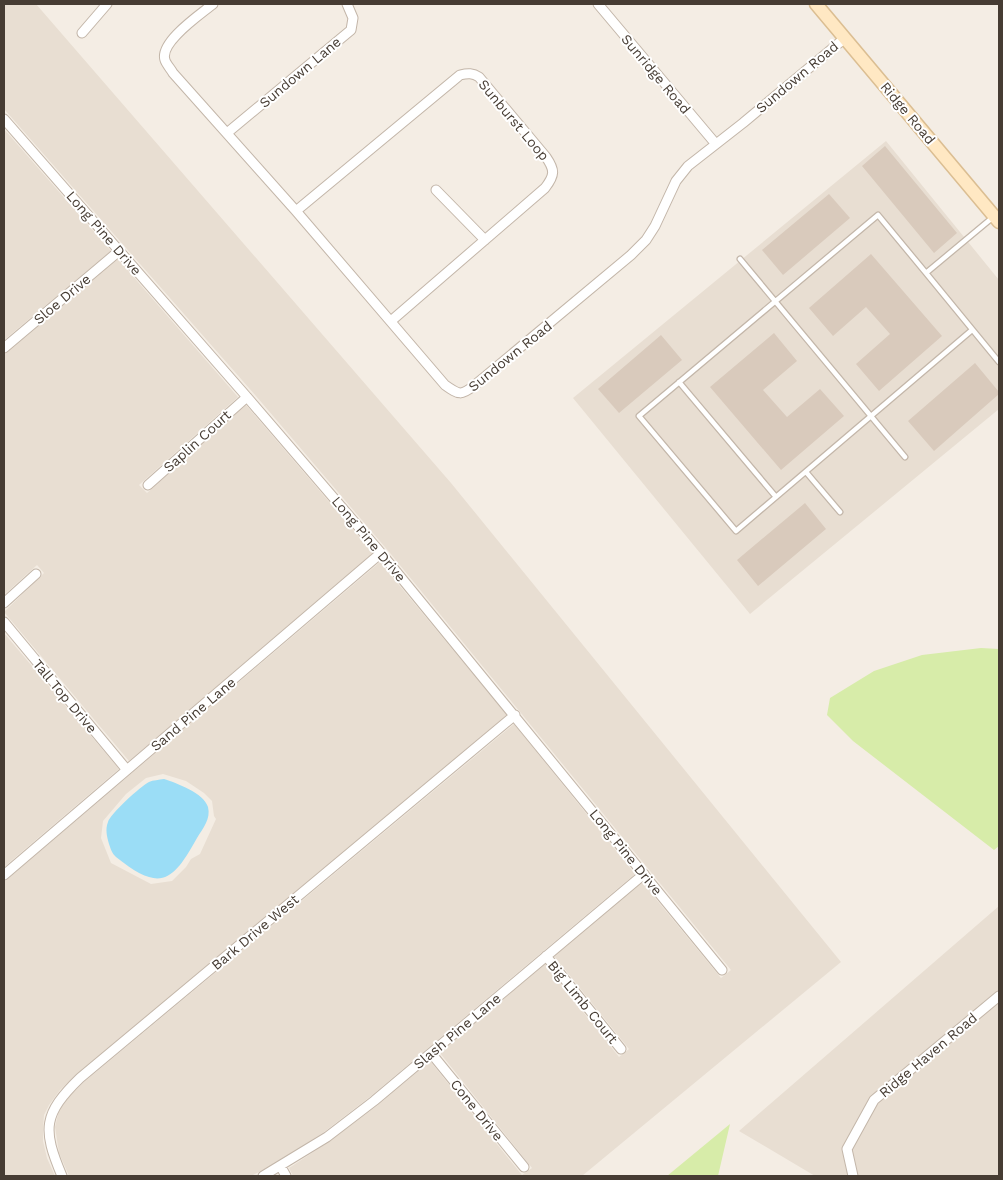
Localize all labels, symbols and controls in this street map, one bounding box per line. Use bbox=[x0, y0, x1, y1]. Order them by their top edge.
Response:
street label: Sunridge Road bbox=[618, 31, 694, 117]
street label: Sundown Lane bbox=[256, 33, 344, 111]
street label: Sundown Road bbox=[753, 38, 841, 116]
street label: Sunburst Loop bbox=[475, 76, 553, 164]
street label: Ridge Road bbox=[877, 79, 939, 147]
street label: Long Pine Drive bbox=[63, 188, 145, 278]
street label: Sloe Drive bbox=[30, 271, 94, 327]
street label: Sundown Road bbox=[465, 318, 555, 394]
street label: Saplin Court bbox=[160, 407, 234, 475]
street label: Long Pine Drive bbox=[329, 493, 409, 585]
street label: Tall Top Drive bbox=[30, 656, 100, 736]
street label: Sand Pine Lane bbox=[147, 674, 239, 754]
street label: Long Pine Drive bbox=[586, 806, 666, 898]
street label: Bark Drive West bbox=[208, 891, 302, 973]
street label: Big Limb Court bbox=[545, 957, 621, 1047]
street label: Slash Pine Lane bbox=[410, 990, 504, 1072]
street label: Ridge Haven Road bbox=[876, 1009, 980, 1101]
street label: Cone Drive bbox=[447, 1076, 507, 1144]

